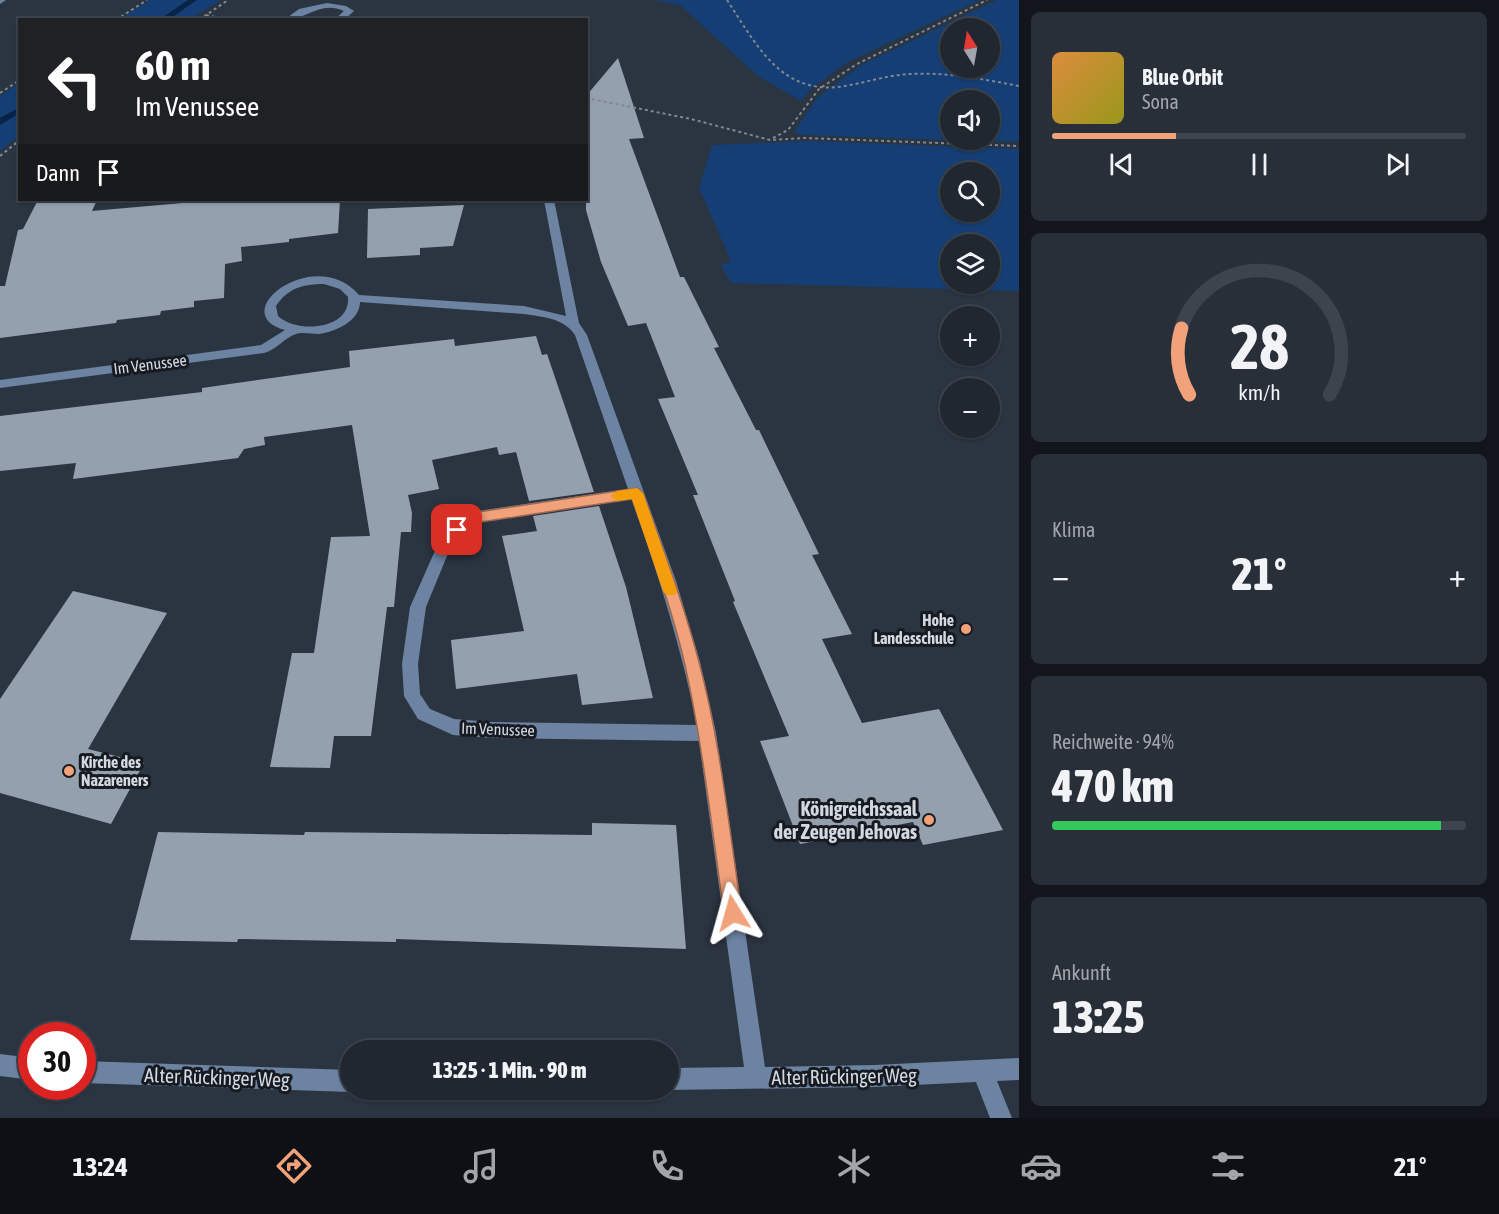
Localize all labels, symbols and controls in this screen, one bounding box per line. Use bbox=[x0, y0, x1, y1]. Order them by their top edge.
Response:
north arrow bbox=[940, 18, 1000, 78]
map controls bbox=[940, 18, 1000, 438]
text: 60 m bbox=[135, 41, 210, 89]
icon: left bbox=[36, 42, 114, 120]
text: Blue Orbit bbox=[1142, 64, 1223, 90]
button: sound bbox=[940, 90, 1000, 150]
text: Sona bbox=[1142, 90, 1179, 113]
text: Im Venussee bbox=[135, 91, 259, 122]
icon: previous bbox=[1105, 148, 1138, 181]
icon: pause bbox=[1243, 148, 1276, 181]
icon: next bbox=[1381, 148, 1414, 181]
icon: arrive bbox=[92, 156, 125, 189]
text: Dann bbox=[36, 160, 80, 186]
button: search bbox=[940, 162, 1000, 222]
button: layers bbox=[940, 234, 1000, 294]
button: + bbox=[940, 306, 1000, 366]
text: 28 bbox=[1230, 311, 1288, 382]
street label: Im Venussee bbox=[112, 351, 188, 377]
button: − bbox=[940, 378, 1000, 438]
text: km/h bbox=[1238, 380, 1280, 405]
pin bbox=[431, 504, 482, 555]
icon: arrive bbox=[440, 513, 473, 546]
text: Klima bbox=[1052, 518, 1095, 541]
text: 21° bbox=[1232, 548, 1286, 600]
text: − bbox=[1052, 556, 1069, 594]
text: + bbox=[1449, 556, 1466, 594]
place label: Hohe Landesschule bbox=[874, 611, 954, 647]
marker: Hohe Landesschule bbox=[959, 622, 973, 636]
street label: Im Venussee bbox=[461, 719, 535, 739]
text: Reichweite · 94% bbox=[1052, 730, 1174, 753]
place label: Kirche des Nazareners bbox=[81, 753, 149, 789]
text: 470 km bbox=[1052, 760, 1174, 812]
marker: Kirche des Nazareners bbox=[62, 764, 76, 778]
place label: Königreichssaal der Zeugen Jehovas bbox=[774, 797, 918, 843]
marker: Königreichssaal der Zeugen Jehovas bbox=[922, 813, 936, 827]
position arrow bbox=[701, 881, 765, 945]
text: Ankunft bbox=[1052, 961, 1111, 984]
text: 13:25 bbox=[1052, 991, 1145, 1043]
speed limit sign: 30 bbox=[18, 1022, 96, 1100]
text: 13:25 · 1 Min. · 90 m bbox=[432, 1057, 587, 1083]
street label: Alter Rückinger Weg bbox=[144, 1063, 290, 1091]
street label: Alter Rückinger Weg bbox=[771, 1063, 917, 1089]
icon: directions bbox=[273, 1145, 315, 1187]
icon: music bbox=[460, 1145, 502, 1187]
icon: phone bbox=[646, 1145, 688, 1187]
icon: climate bbox=[833, 1145, 875, 1187]
icon: car bbox=[1020, 1145, 1062, 1187]
icon: filters bbox=[1207, 1145, 1249, 1187]
text: 13:24 bbox=[72, 1151, 128, 1182]
text: 21° bbox=[1394, 1151, 1427, 1182]

